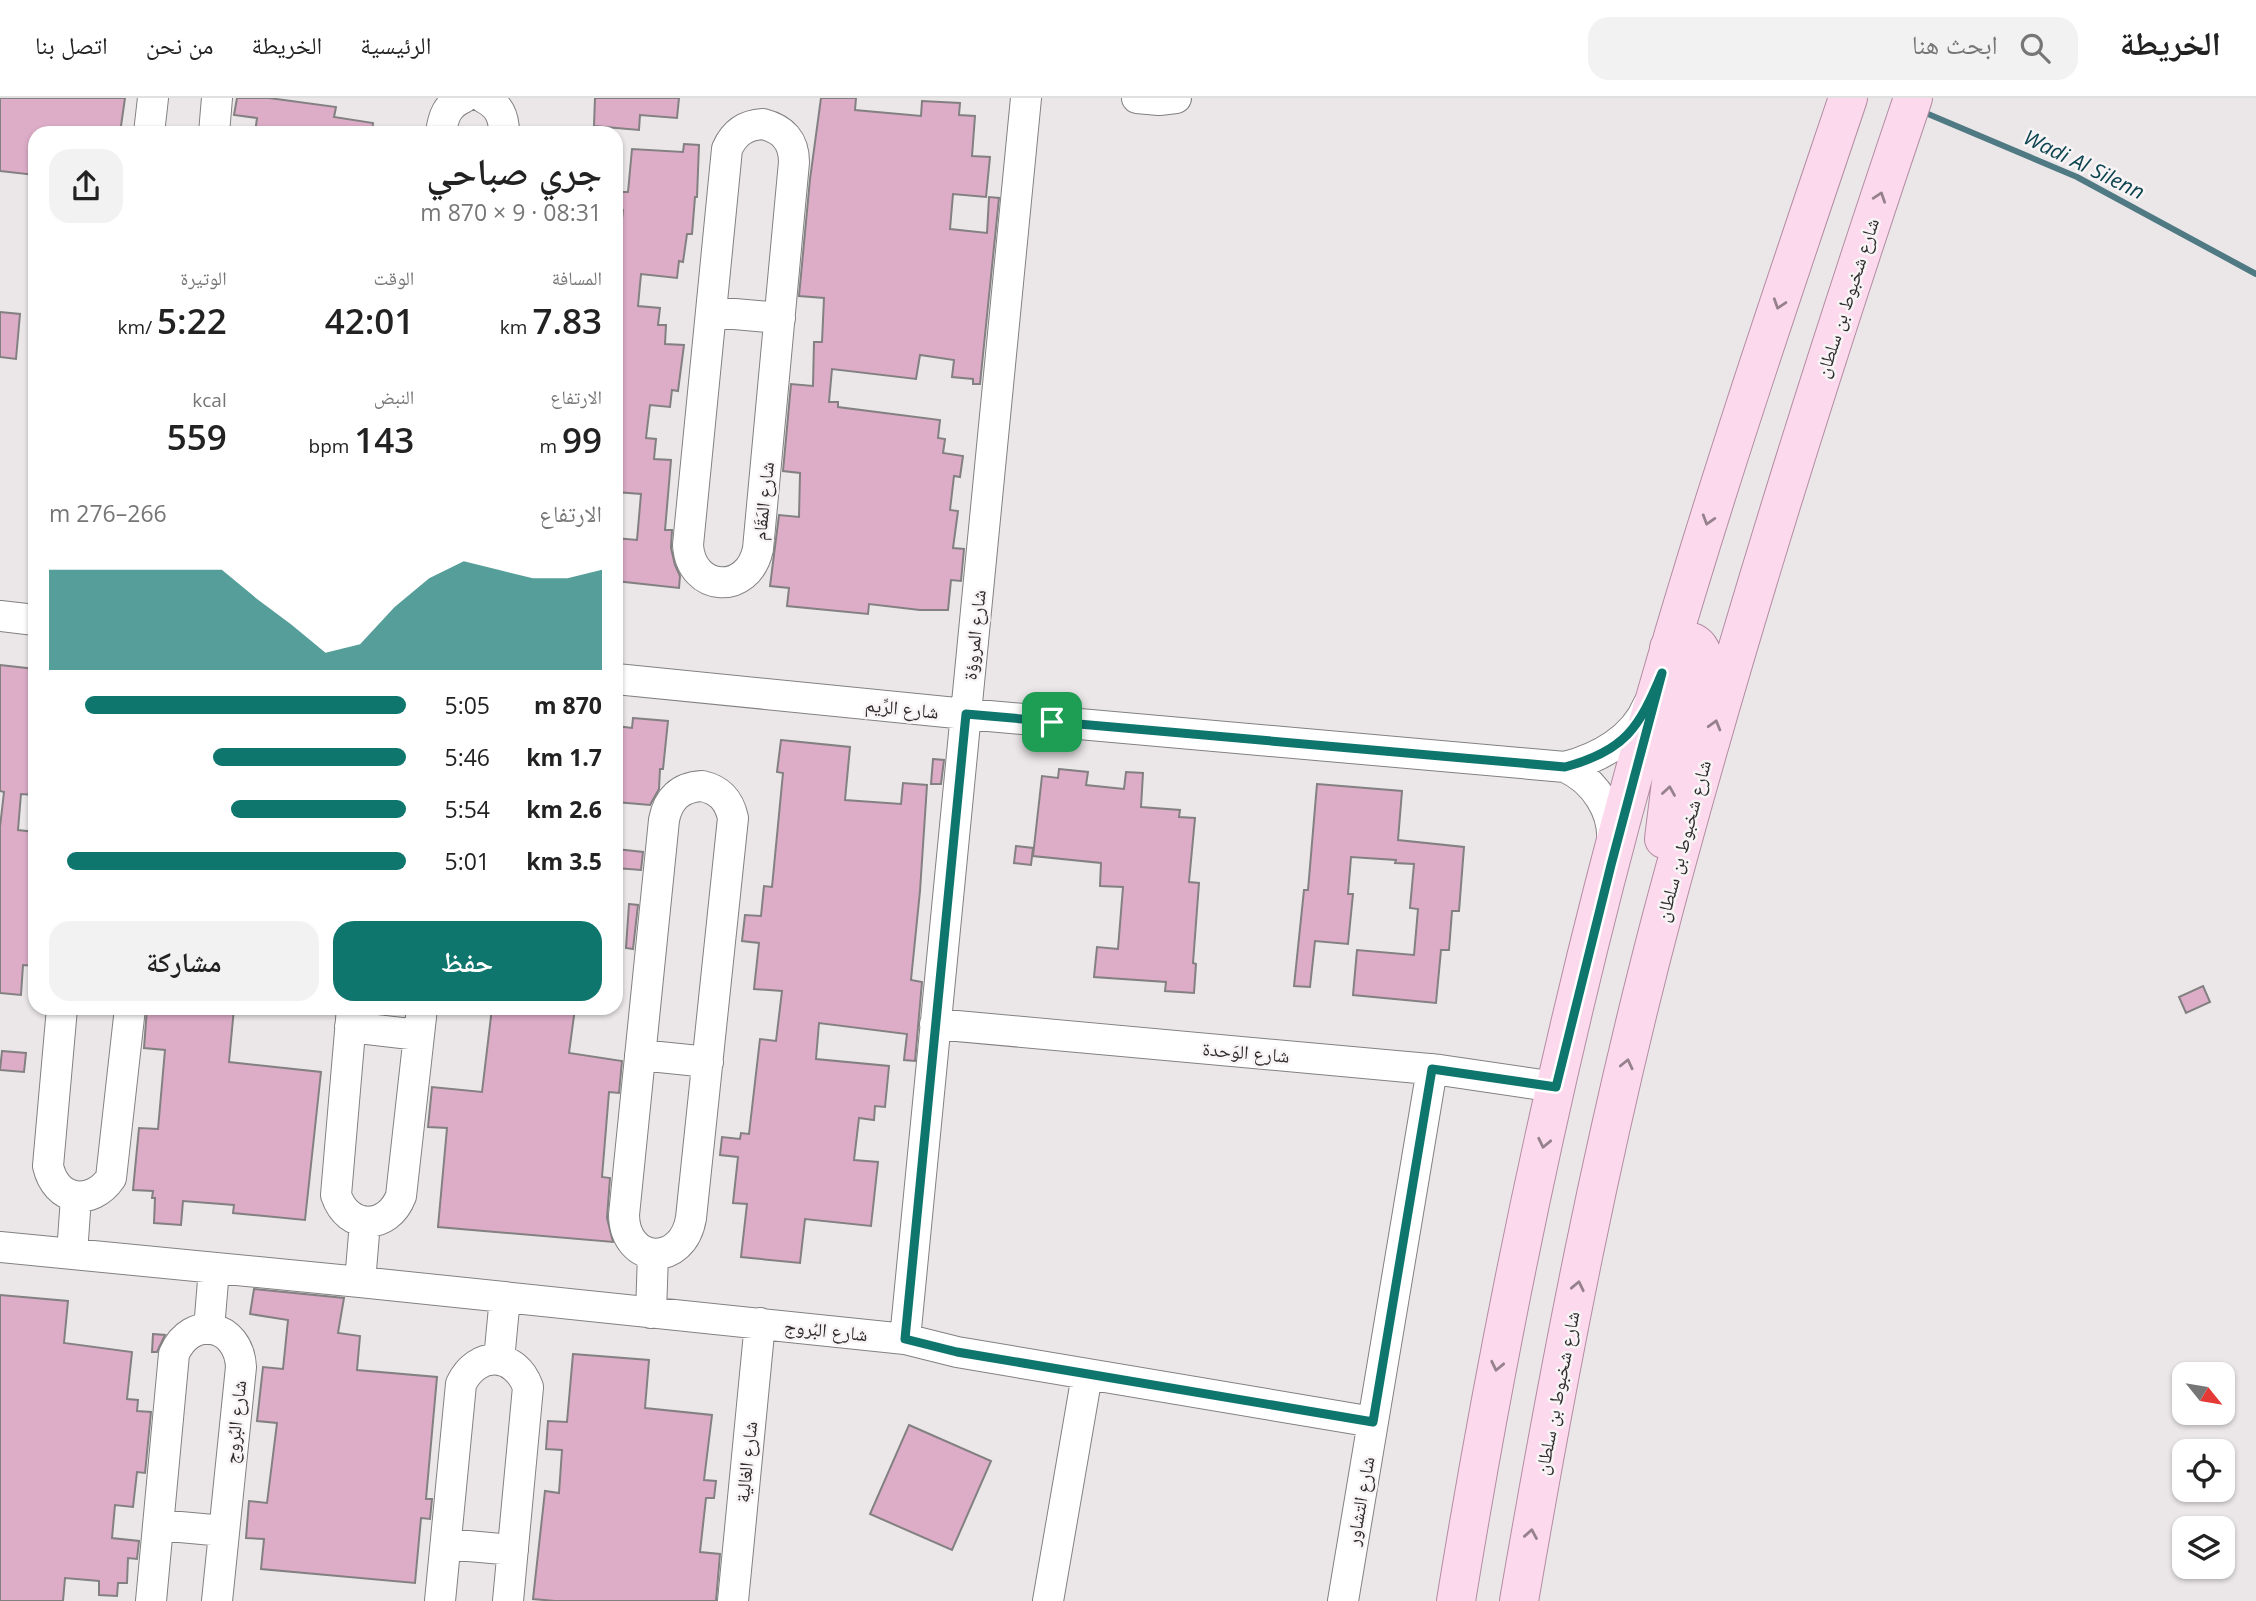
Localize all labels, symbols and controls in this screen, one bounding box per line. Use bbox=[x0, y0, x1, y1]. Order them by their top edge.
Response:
search box bbox=[1588, 17, 2078, 80]
text: الخريطة bbox=[2120, 20, 2221, 65]
text: ابحث هنا bbox=[1912, 26, 1998, 62]
text: اتصل بنا bbox=[35, 28, 108, 61]
text: من نحن bbox=[146, 28, 214, 61]
text: الخريطة bbox=[252, 28, 322, 61]
text: الرئيسية bbox=[360, 28, 431, 61]
icon: search bbox=[2016, 29, 2054, 67]
water label: Wadi Al Silenn bbox=[2019, 123, 2149, 205]
text: جري صباحي bbox=[426, 144, 602, 196]
button: share bbox=[49, 149, 123, 223]
one-way arrow bbox=[1872, 191, 1886, 203]
text: 08:31 · 9 × 870 m bbox=[420, 196, 602, 228]
street label: شارع شخبوط بن سلطان bbox=[1809, 215, 1885, 381]
text: الوتيرة bbox=[180, 265, 227, 291]
text: الوقت bbox=[373, 265, 414, 291]
text: المسافة bbox=[552, 265, 602, 291]
text: 5:22 bbox=[157, 297, 227, 344]
text: 42:01 bbox=[325, 297, 414, 344]
text: 7.83 bbox=[532, 297, 602, 344]
one-way arrow bbox=[1773, 298, 1787, 310]
text: /km bbox=[118, 314, 157, 340]
text: km bbox=[500, 314, 532, 340]
text: النبض bbox=[374, 384, 414, 410]
text: الارتفاع bbox=[550, 384, 602, 410]
text: kcal bbox=[192, 387, 227, 413]
text: 559 bbox=[167, 413, 227, 460]
text: 143 bbox=[354, 416, 414, 463]
text: 99 bbox=[562, 416, 602, 463]
text: bpm bbox=[309, 433, 354, 459]
text: m bbox=[539, 433, 562, 459]
street label: شارع المَقَام bbox=[746, 460, 781, 542]
text: 266–276 m bbox=[49, 497, 167, 529]
text: الارتفاع bbox=[539, 497, 602, 529]
one-way arrow bbox=[1702, 514, 1717, 526]
street label: شارع المروؤة bbox=[956, 589, 992, 681]
text: 5:05 bbox=[445, 689, 490, 721]
text: 870 m bbox=[534, 689, 602, 721]
street label: شارع الرِّيم bbox=[864, 691, 940, 725]
pin bbox=[1022, 692, 1082, 752]
icon: arrive bbox=[1033, 703, 1071, 741]
one-way arrow bbox=[1707, 720, 1721, 732]
text: 5:46 bbox=[445, 741, 490, 773]
text: 1.7 km bbox=[526, 741, 602, 773]
street label: شارع شخبوط بن سلطان bbox=[1649, 757, 1717, 925]
one-way arrow bbox=[1661, 785, 1676, 797]
text: 5:54 bbox=[445, 793, 490, 825]
text: 2.6 km bbox=[526, 793, 602, 825]
text: 5:01 bbox=[445, 845, 490, 877]
text: 3.5 km bbox=[526, 845, 602, 877]
button: مشاركة bbox=[49, 921, 319, 1001]
button: حفظ bbox=[333, 921, 602, 1001]
street label: شارع الوَحدة bbox=[1201, 1035, 1291, 1069]
one-way arrow bbox=[1619, 1058, 1633, 1070]
one-way arrow bbox=[1537, 1137, 1552, 1149]
one-way arrow bbox=[1570, 1280, 1585, 1292]
street label: شارع شخبوط بن سلطان bbox=[1528, 1309, 1586, 1477]
street label: شارع البُروج bbox=[783, 1313, 869, 1347]
one-way arrow bbox=[1491, 1360, 1506, 1372]
north arrow bbox=[2172, 1362, 2235, 1424]
map controls bbox=[2172, 1362, 2235, 1579]
street label: شارع البُروج bbox=[218, 1379, 252, 1465]
street label: شارع الغالية bbox=[729, 1420, 763, 1504]
button: locate bbox=[2172, 1439, 2235, 1502]
street label: شارع التشاور bbox=[1339, 1454, 1381, 1549]
button: layers bbox=[2172, 1516, 2235, 1579]
one-way arrow bbox=[1523, 1528, 1538, 1540]

